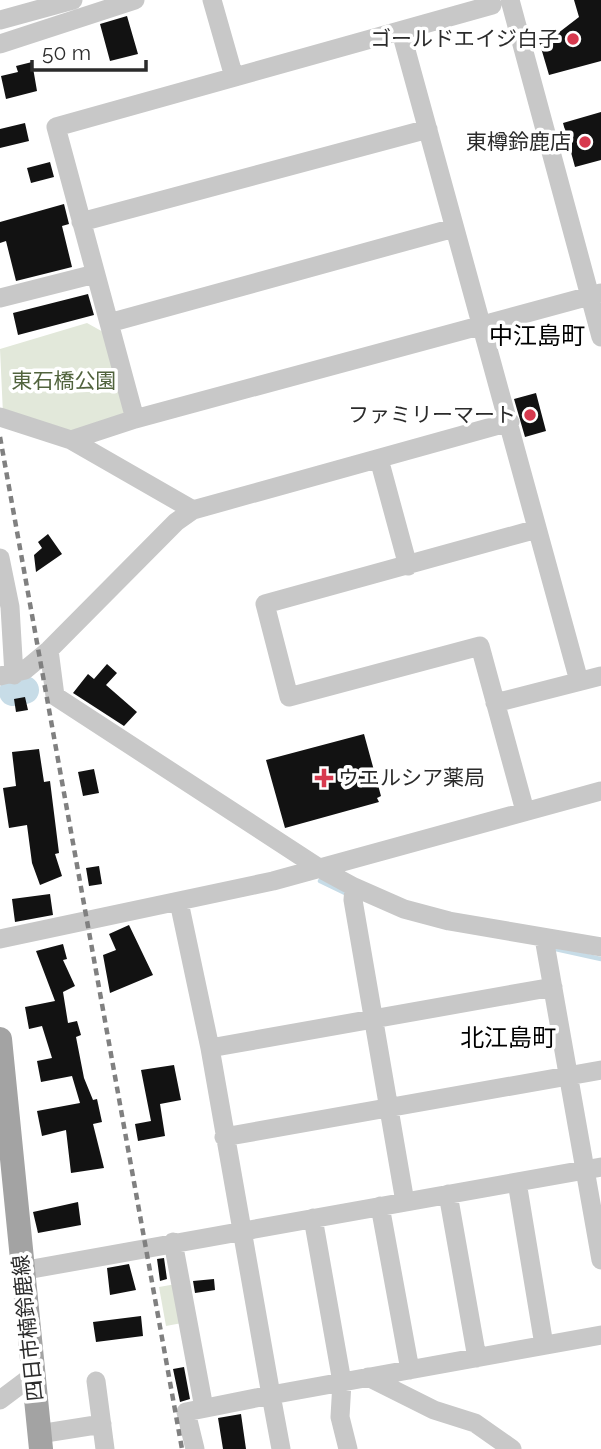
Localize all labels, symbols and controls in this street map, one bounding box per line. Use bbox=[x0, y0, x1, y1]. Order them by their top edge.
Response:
place label: ゴールドエイジ白子 bbox=[370, 26, 559, 51]
scale bar bbox=[32, 28, 145, 72]
marker: ゴールドエイジ白子 bbox=[565, 31, 581, 47]
text: 50 m bbox=[42, 40, 91, 65]
place label: 東樽鈴鹿店 bbox=[466, 129, 571, 154]
marker: 東樽鈴鹿店 bbox=[577, 134, 593, 150]
district label: 中江島町 bbox=[489, 321, 585, 350]
park label: 東石橋公園 bbox=[12, 368, 117, 393]
place label: ファミリーマート bbox=[348, 402, 516, 427]
marker: ファミリーマート bbox=[522, 407, 538, 423]
place label: ウエルシア薬局 bbox=[338, 765, 485, 790]
marker: ウエルシア薬局 bbox=[316, 770, 332, 786]
district label: 北江島町 bbox=[460, 1023, 556, 1052]
street label: 四日市楠鈴鹿線 bbox=[7, 1254, 48, 1402]

